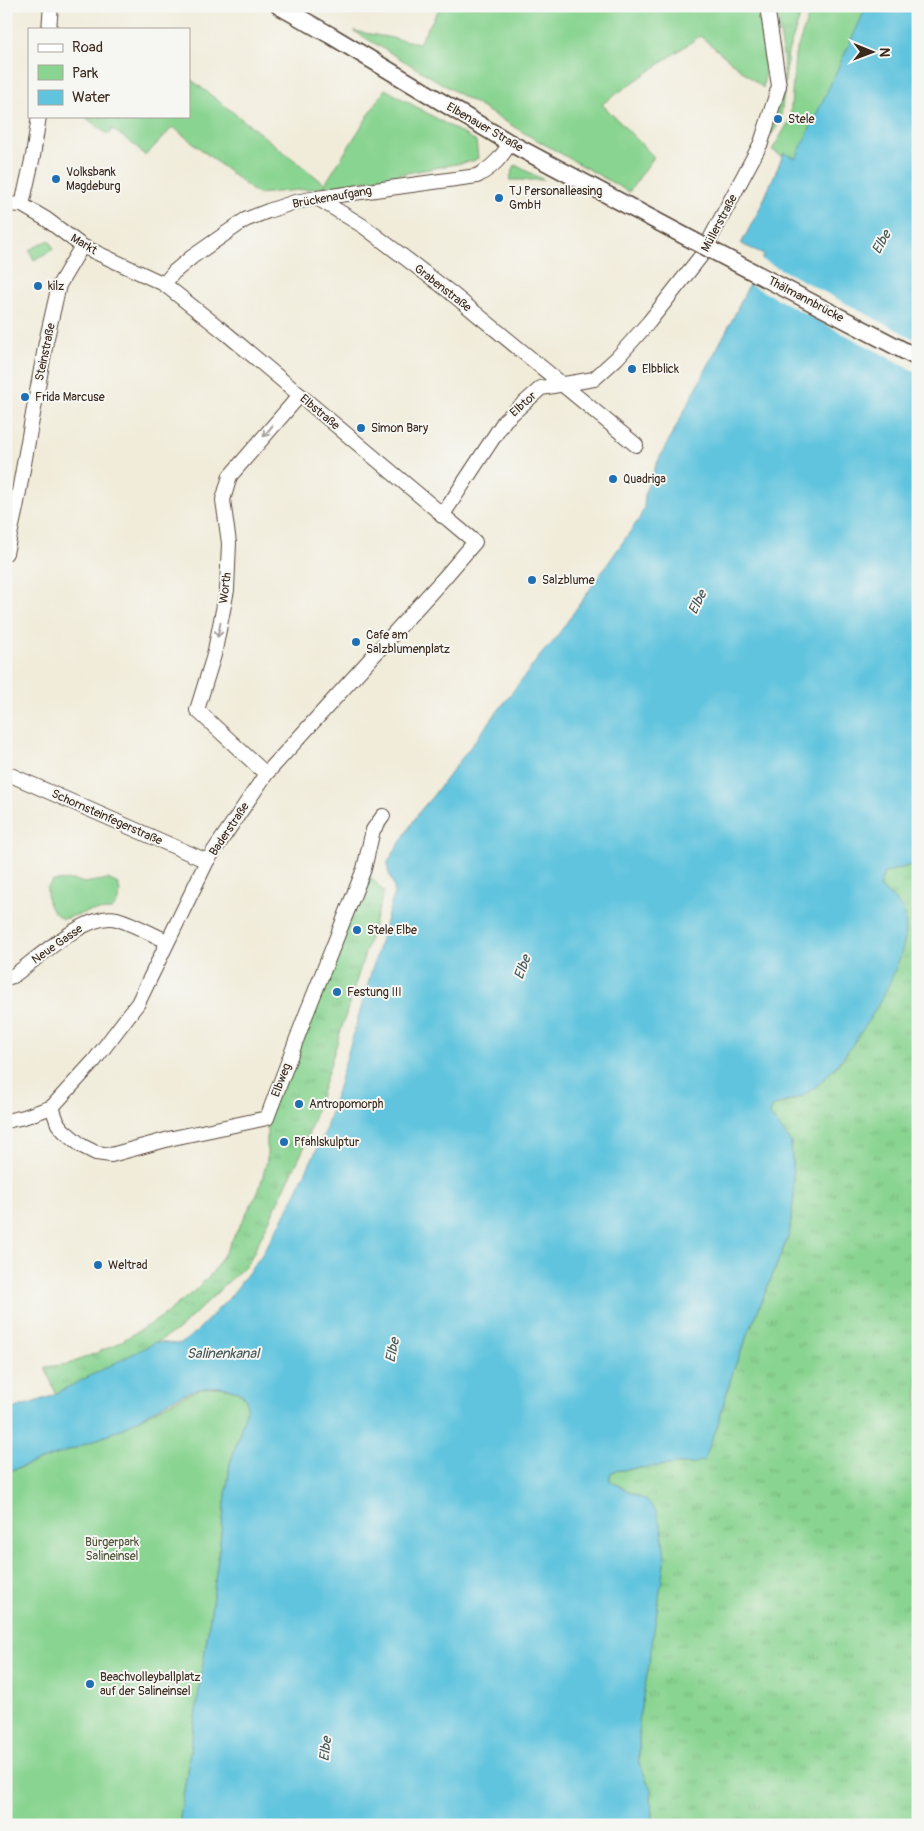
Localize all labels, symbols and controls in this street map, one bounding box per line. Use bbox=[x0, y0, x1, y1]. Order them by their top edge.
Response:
legend bbox=[28, 28, 190, 118]
north arrow bbox=[846, 28, 896, 78]
text: Road bbox=[72, 38, 103, 57]
text: N bbox=[876, 47, 893, 57]
text: Park bbox=[72, 64, 99, 83]
text: Water bbox=[72, 88, 111, 107]
street label: Elbenauer Straße bbox=[444, 99, 526, 155]
place label: Stele bbox=[788, 112, 815, 127]
marker: Stele bbox=[772, 113, 784, 125]
place label: Volksbank Magdeburg bbox=[66, 165, 120, 194]
marker: Volksbank Magdeburg bbox=[50, 173, 62, 185]
street label: Brückenaufgang bbox=[291, 183, 373, 212]
place label: TJ Personalleasing GmbH bbox=[509, 184, 602, 213]
marker: TJ Personalleasing GmbH bbox=[493, 192, 505, 204]
street label: Müllerstraße bbox=[698, 192, 741, 255]
water label: Elbe bbox=[868, 226, 896, 257]
street label: Markt bbox=[68, 231, 100, 258]
street label: Grabenstraße bbox=[411, 261, 474, 315]
street label: Thälmannbrücke bbox=[765, 273, 846, 326]
place label: kilz bbox=[48, 279, 64, 294]
marker: kilz bbox=[32, 280, 44, 292]
street label: Steinstraße bbox=[32, 322, 59, 382]
place label: Elbblick bbox=[642, 362, 679, 377]
marker: Elbblick bbox=[626, 363, 638, 375]
street label: Elbtor bbox=[507, 388, 540, 420]
place label: Frida Marcuse bbox=[35, 390, 105, 405]
marker: Frida Marcuse bbox=[19, 391, 31, 403]
street label: Elbstraße bbox=[297, 391, 343, 433]
place label: Simon Bary bbox=[371, 421, 428, 436]
marker: Simon Bary bbox=[355, 422, 367, 434]
one-way arrow bbox=[263, 425, 274, 438]
place label: Quadriga bbox=[623, 472, 666, 487]
marker: Quadriga bbox=[607, 473, 619, 485]
street label: Worth bbox=[216, 571, 235, 605]
place label: Salzblume bbox=[542, 573, 595, 588]
marker: Salzblume bbox=[526, 574, 538, 586]
water label: Elbe bbox=[684, 586, 712, 617]
one-way arrow bbox=[213, 622, 223, 638]
place label: Cafe am Salzblumenplatz bbox=[366, 628, 450, 657]
marker: Cafe am Salzblumenplatz bbox=[350, 636, 362, 648]
street label: Schornsteinfegerstraße bbox=[49, 786, 165, 849]
street label: Baderstraße bbox=[206, 800, 253, 859]
street label: Neue Gasse bbox=[29, 921, 86, 967]
place label: Stele Elbe bbox=[367, 923, 417, 938]
marker: Stele Elbe bbox=[351, 924, 363, 936]
water label: Elbe bbox=[510, 951, 535, 982]
place label: Festung III bbox=[347, 985, 402, 1000]
marker: Festung III bbox=[331, 986, 343, 998]
street label: Elbweg bbox=[268, 1061, 295, 1099]
place label: Antropomorph bbox=[309, 1097, 384, 1112]
marker: Antropomorph bbox=[293, 1098, 305, 1110]
place label: Pfahlskulptur bbox=[294, 1135, 360, 1150]
marker: Pfahlskulptur bbox=[278, 1136, 290, 1148]
place label: Weltrad bbox=[108, 1258, 148, 1273]
marker: Weltrad bbox=[92, 1259, 104, 1271]
water label: Elbe bbox=[382, 1334, 404, 1364]
water label: Salinenkanal bbox=[187, 1345, 261, 1362]
park label: Bürgerpark Salineinsel bbox=[85, 1535, 139, 1564]
place label: Beachvolleyballplatz auf der Salineinsel bbox=[100, 1670, 201, 1699]
marker: Beachvolleyballplatz auf der Salineinsel bbox=[84, 1678, 96, 1690]
water label: Elbe bbox=[316, 1734, 336, 1762]

